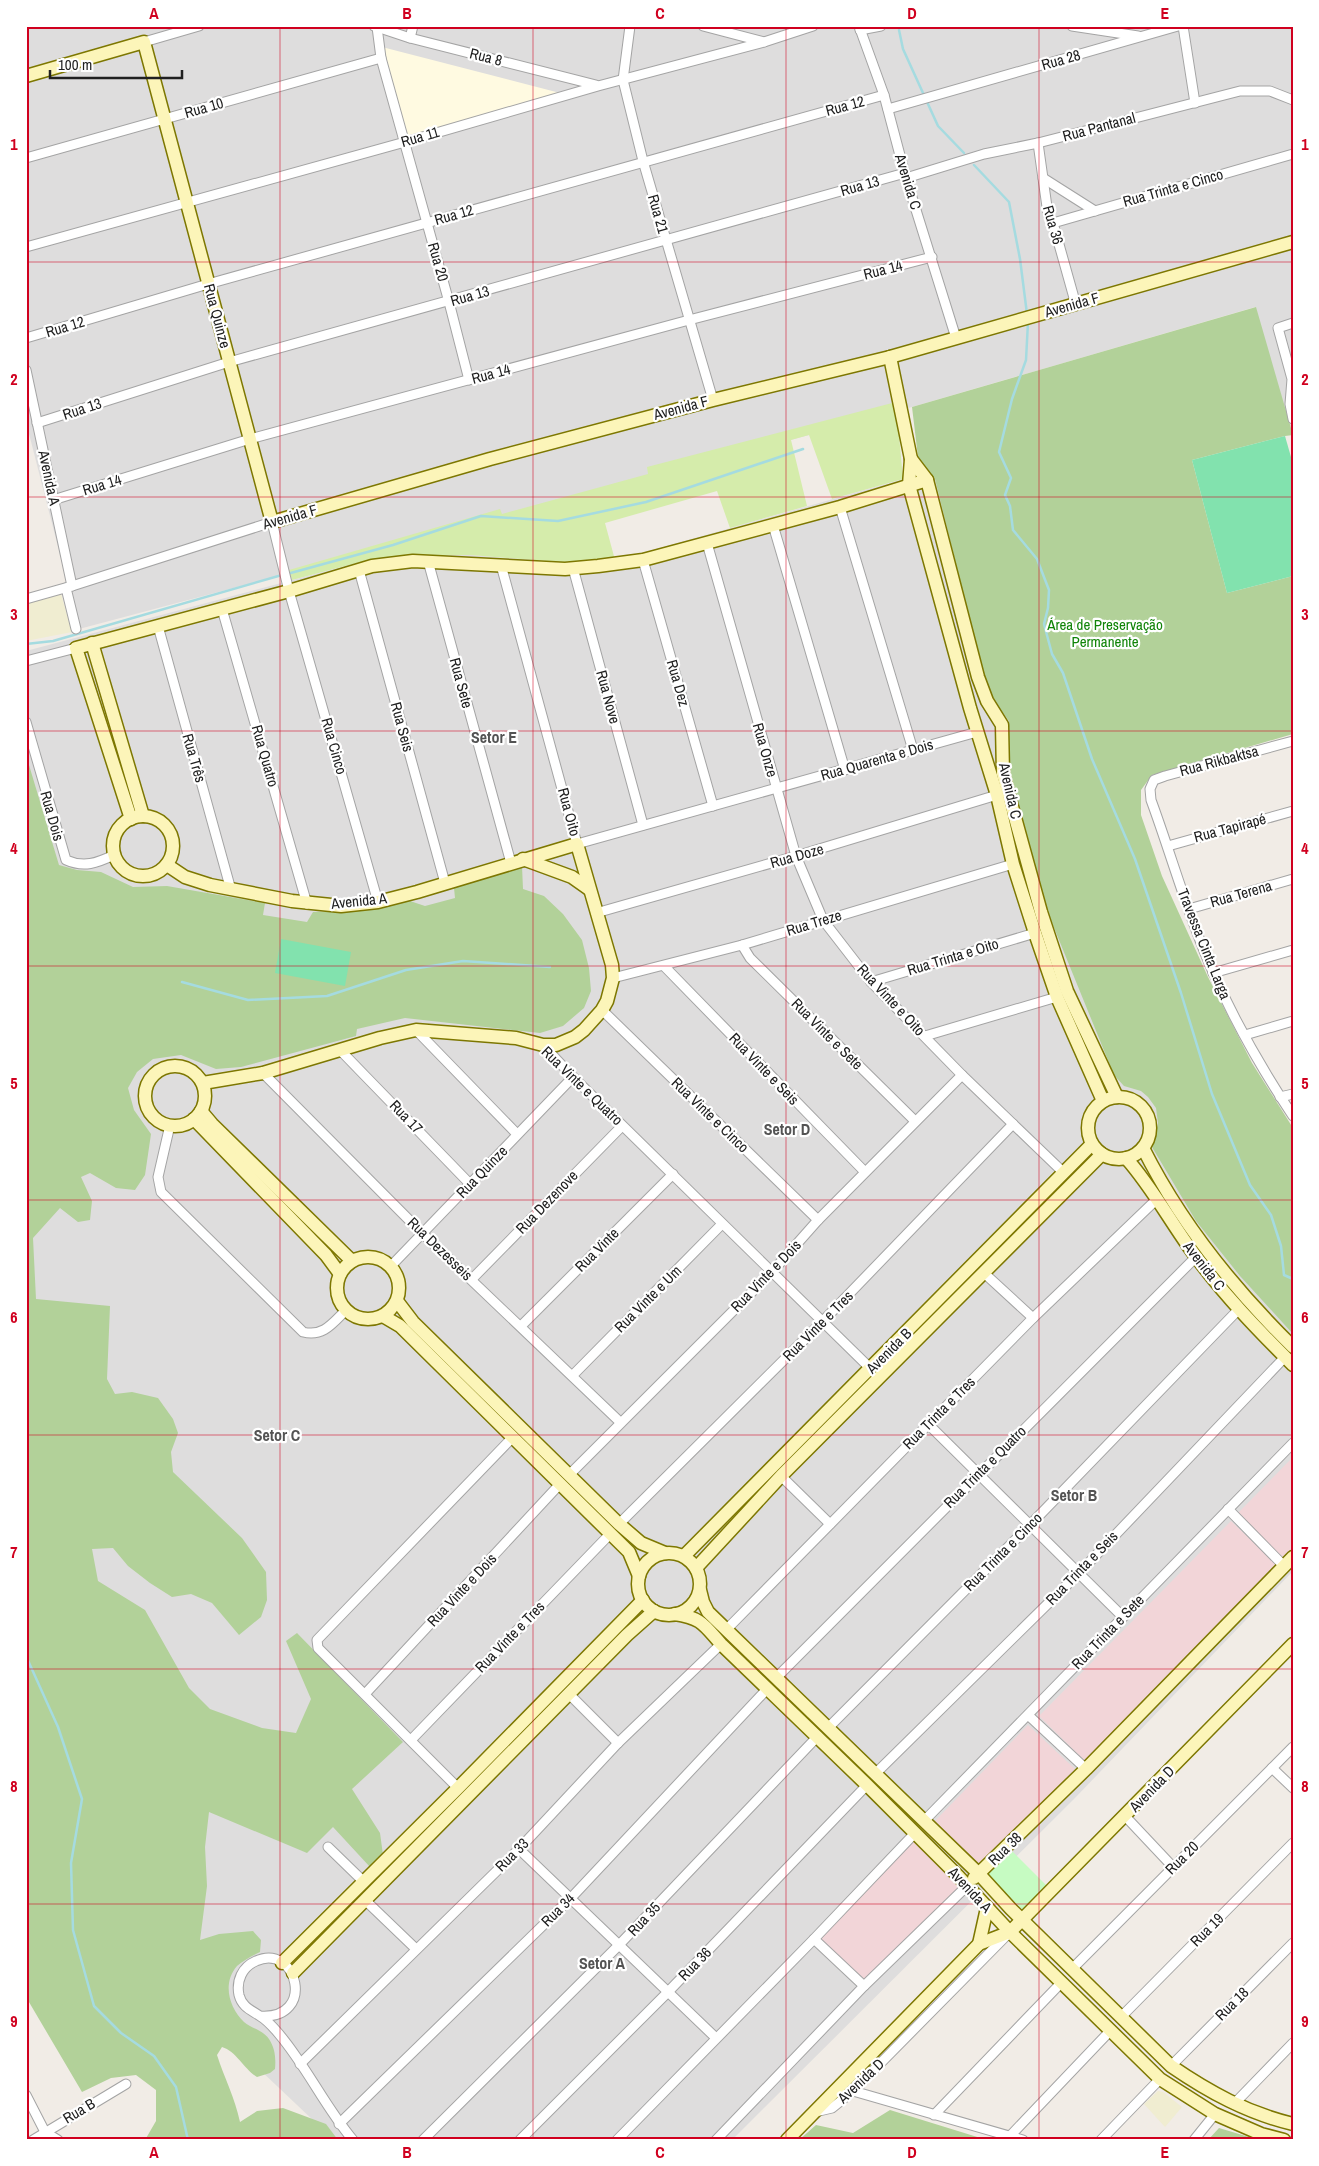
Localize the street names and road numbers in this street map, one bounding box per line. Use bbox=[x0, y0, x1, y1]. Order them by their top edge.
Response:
street label: Rua 8 bbox=[468, 42, 505, 71]
street label: Rua 28 bbox=[1039, 44, 1083, 75]
street label: Rua 12 bbox=[823, 90, 867, 121]
street label: Rua 10 bbox=[182, 92, 226, 123]
street label: Rua Pantanal bbox=[1060, 107, 1138, 146]
street label: Rua 11 bbox=[398, 121, 442, 152]
street label: Avenida C bbox=[890, 150, 927, 212]
street label: Rua Trinta e Cinco bbox=[1120, 163, 1226, 212]
street label: Rua 13 bbox=[838, 170, 882, 201]
street label: Rua 21 bbox=[643, 192, 674, 236]
street label: Rua 12 bbox=[432, 199, 476, 230]
street label: Rua 36 bbox=[1038, 203, 1069, 247]
street label: Rua 20 bbox=[423, 240, 454, 284]
street label: Rua 14 bbox=[861, 254, 905, 285]
street label: Rua 13 bbox=[448, 280, 492, 311]
street label: Rua Quinze bbox=[199, 281, 236, 350]
street label: Avenida F bbox=[1041, 287, 1102, 323]
street label: Rua 12 bbox=[43, 311, 87, 342]
street label: Rua 14 bbox=[469, 358, 513, 389]
street label: Avenida F bbox=[650, 390, 711, 425]
street label: Rua 13 bbox=[60, 392, 104, 425]
street label: Avenida A bbox=[33, 447, 66, 508]
street label: Rua 14 bbox=[80, 469, 124, 500]
street label: Avenida F bbox=[259, 499, 320, 535]
street label: Rua Sete bbox=[445, 655, 478, 711]
street label: Rua Dez bbox=[662, 657, 695, 709]
street label: Rua Nove bbox=[591, 668, 626, 726]
street label: Rua Seis bbox=[386, 700, 419, 754]
street label: Rua Cinco bbox=[316, 715, 353, 777]
street label: Rua Onze bbox=[748, 720, 783, 780]
street label: Rua Quatro bbox=[247, 722, 284, 789]
street label: Rua Três bbox=[178, 731, 211, 785]
street label: Rua Quarenta e Dois bbox=[818, 733, 936, 786]
street label: Rua Rikbaktsa bbox=[1177, 740, 1261, 781]
street label: Avenida C bbox=[994, 760, 1027, 821]
street label: Rua Oito bbox=[553, 785, 586, 839]
street label: Rua Dois bbox=[35, 788, 70, 843]
street label: Rua Tapirapé bbox=[1191, 808, 1268, 847]
street label: Rua Doze bbox=[768, 838, 826, 873]
street label: Rua Terena bbox=[1208, 875, 1274, 912]
street label: Travessa Cinta Larga bbox=[1173, 885, 1236, 1003]
street label: Avenida A bbox=[329, 887, 389, 914]
street label: Rua Treze bbox=[784, 904, 844, 941]
street label: Rua Trinta e Oito bbox=[905, 933, 1001, 980]
street label: Rua Vinte e Oito bbox=[853, 959, 930, 1040]
street label: Rua Vinte e Sete bbox=[787, 993, 868, 1074]
street label: Rua Vinte e Seis bbox=[725, 1028, 804, 1109]
street label: Rua Vinte e Quatro bbox=[537, 1041, 628, 1130]
street label: Rua Vinte e Cinco bbox=[667, 1072, 754, 1157]
street label: Rua 17 bbox=[385, 1095, 428, 1138]
street label: Rua Quinze bbox=[451, 1141, 512, 1203]
street label: Rua Dezenove bbox=[511, 1165, 583, 1238]
street label: Rua Dezesseis bbox=[403, 1212, 478, 1285]
street label: Rua Vinte bbox=[570, 1223, 623, 1276]
street label: Rua Vinte e Dois bbox=[726, 1235, 806, 1317]
street label: Avenida C bbox=[1178, 1236, 1230, 1295]
street label: Rua Vinte e Um bbox=[609, 1260, 686, 1337]
street label: Rua Vinte e Tres bbox=[778, 1286, 858, 1366]
street label: Avenida B bbox=[861, 1323, 916, 1379]
street label: Rua Trinta e Tres bbox=[898, 1372, 980, 1454]
street label: Rua Trinta e Quatro bbox=[939, 1421, 1031, 1513]
street label: Rua Trinta e Cinco bbox=[959, 1508, 1047, 1596]
street label: Rua Trinta e Seis bbox=[1041, 1526, 1122, 1609]
street label: Rua Vinte e Dois bbox=[422, 1548, 501, 1631]
street label: Rua Trinta e Sete bbox=[1067, 1590, 1149, 1674]
street label: Rua Vinte e Tres bbox=[470, 1596, 549, 1677]
street label: Avenida D bbox=[1124, 1761, 1179, 1817]
street label: Rua 38 bbox=[983, 1827, 1026, 1870]
street label: Rua 33 bbox=[490, 1833, 533, 1876]
street label: Rua 20 bbox=[1160, 1836, 1203, 1879]
street label: Avenida A bbox=[943, 1861, 998, 1918]
street label: Rua 34 bbox=[536, 1888, 579, 1931]
street label: Rua 35 bbox=[622, 1897, 665, 1940]
street label: Rua 19 bbox=[1185, 1908, 1228, 1951]
street label: Rua 36 bbox=[673, 1942, 716, 1985]
street label: Rua 18 bbox=[1210, 1982, 1253, 2025]
street label: Avenida D bbox=[832, 2053, 889, 2109]
street label: Rua B bbox=[59, 2093, 99, 2128]

